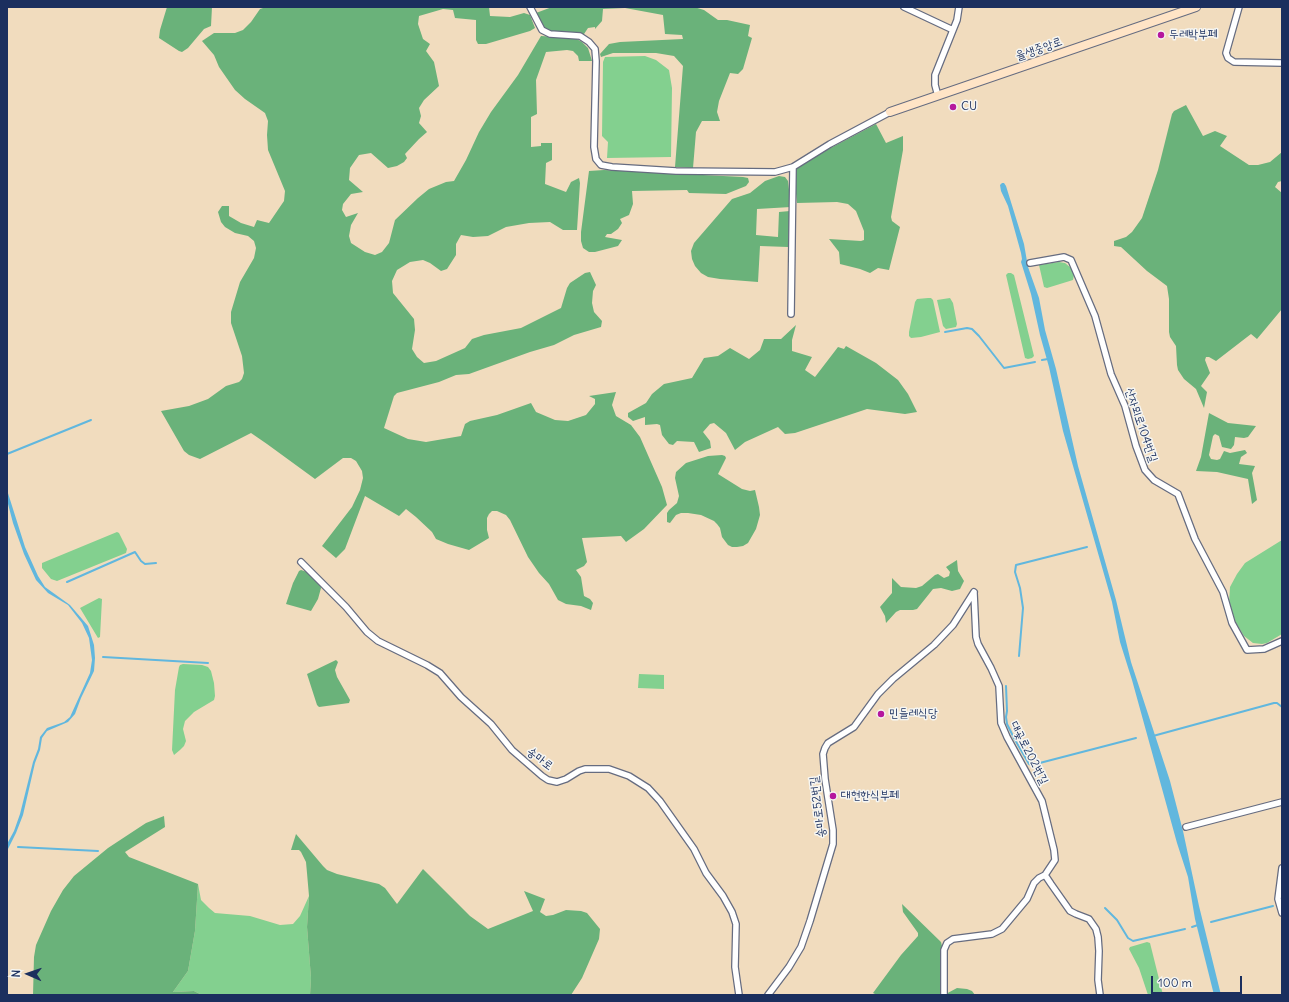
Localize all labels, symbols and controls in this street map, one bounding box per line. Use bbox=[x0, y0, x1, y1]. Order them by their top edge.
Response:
place label: 두레박부페 bbox=[1169, 28, 1217, 42]
marker: 두레박부페 bbox=[1156, 30, 1166, 40]
street label: 율생중앙로 bbox=[1014, 34, 1064, 64]
place label: CU bbox=[961, 100, 977, 114]
marker: CU bbox=[948, 102, 958, 112]
street label: 산자뫼로104번길 bbox=[1122, 386, 1160, 464]
place label: 민들레식당 bbox=[889, 707, 937, 721]
marker: 민들레식당 bbox=[876, 709, 886, 719]
street label: 대곶로202번길 bbox=[1007, 719, 1051, 787]
street label: 송마로 bbox=[524, 745, 556, 773]
street label: 송마로52번길 bbox=[807, 775, 829, 839]
place label: 대현한식부페 bbox=[841, 789, 899, 803]
marker: 대현한식부페 bbox=[828, 791, 838, 801]
north arrow bbox=[8, 954, 48, 994]
scale bar bbox=[1153, 968, 1244, 994]
text: N bbox=[9, 970, 23, 978]
text: 100 m bbox=[1158, 975, 1192, 990]

